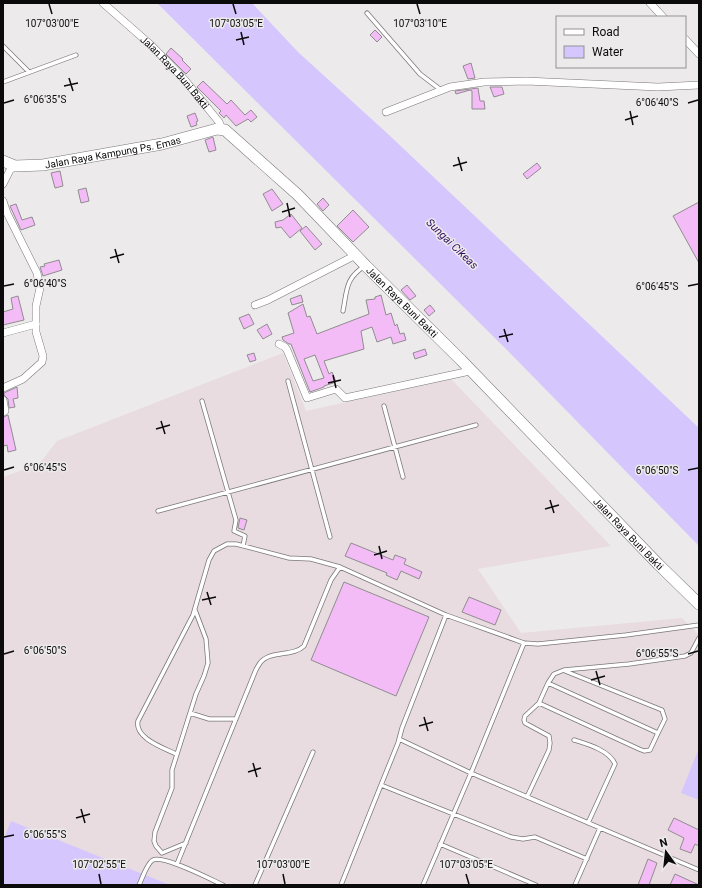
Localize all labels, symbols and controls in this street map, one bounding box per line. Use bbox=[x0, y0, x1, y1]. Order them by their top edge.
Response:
legend bbox=[556, 16, 686, 68]
text: 107°03'00"E bbox=[25, 18, 79, 29]
text: 107°03'05"E bbox=[209, 18, 263, 29]
text: 107°03'10"E bbox=[393, 18, 447, 29]
text: Road bbox=[592, 25, 620, 39]
street label: Jalan Raya Buni Bakti bbox=[139, 33, 211, 111]
text: Water bbox=[592, 45, 623, 59]
text: 6°06'35"S bbox=[24, 94, 66, 105]
text: 6°06'40"S bbox=[636, 97, 678, 108]
street label: Jalan Raya Kampung Ps. Emas bbox=[44, 134, 182, 170]
water label: Sungai Cikeas bbox=[423, 216, 481, 272]
street label: Jalan Raya Buni Bakti bbox=[364, 264, 440, 339]
text: 6°06'40"S bbox=[24, 278, 66, 289]
text: 6°06'45"S bbox=[636, 281, 678, 292]
text: 6°06'45"S bbox=[24, 462, 66, 473]
text: 6°06'50"S bbox=[636, 465, 678, 476]
street label: Jalan Raya Buni Bakti bbox=[591, 495, 666, 572]
text: 6°06'50"S bbox=[24, 645, 66, 656]
text: 6°06'55"S bbox=[636, 648, 678, 659]
text: 6°06'55"S bbox=[24, 829, 66, 840]
north arrow bbox=[646, 832, 686, 872]
text: N bbox=[658, 835, 669, 850]
text: 107°02'55"E bbox=[72, 859, 126, 870]
text: 107°03'00"E bbox=[256, 859, 310, 870]
text: 107°03'05"E bbox=[439, 859, 493, 870]

